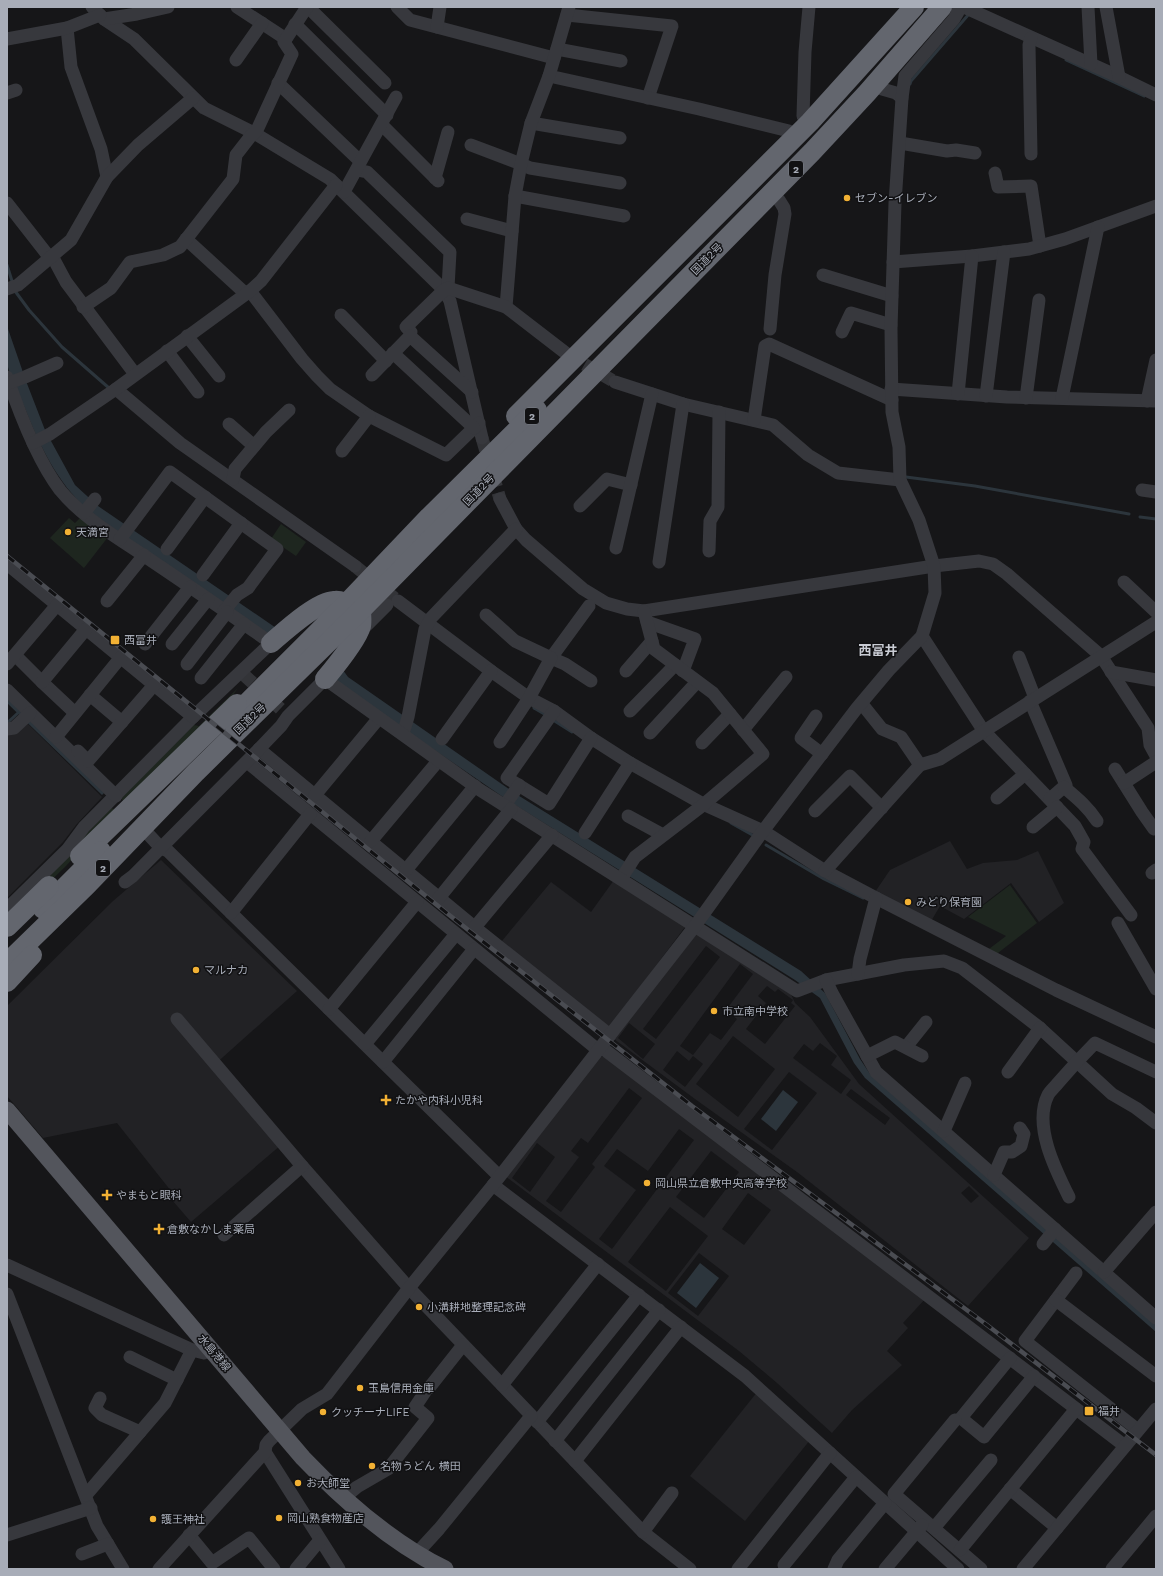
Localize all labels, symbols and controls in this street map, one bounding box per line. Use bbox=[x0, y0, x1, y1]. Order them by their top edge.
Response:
road number: 2 bbox=[789, 161, 803, 177]
place label: セブン-イレブン bbox=[855, 192, 938, 205]
marker: セブン-イレブン bbox=[842, 193, 852, 203]
street label: 国道2号 bbox=[688, 240, 726, 278]
road number: 2 bbox=[525, 408, 539, 424]
street label: 国道2号 bbox=[461, 471, 497, 509]
place label: 天満宮 bbox=[76, 526, 109, 539]
marker: 天満宮 bbox=[63, 527, 73, 537]
marker: 西富井 bbox=[109, 634, 121, 646]
place label: 西富井 bbox=[124, 634, 157, 647]
district label: 西富井 bbox=[858, 643, 898, 658]
street label: 国道2号 bbox=[231, 701, 269, 737]
road number: 2 bbox=[96, 860, 110, 876]
place label: みどり保育園 bbox=[916, 896, 982, 909]
marker: みどり保育園 bbox=[903, 897, 913, 907]
place label: マルナカ bbox=[204, 964, 248, 977]
marker: マルナカ bbox=[191, 965, 201, 975]
place label: 市立南中学校 bbox=[722, 1005, 788, 1018]
marker: 市立南中学校 bbox=[709, 1006, 719, 1016]
marker: たかや内科小児科 bbox=[380, 1094, 392, 1106]
place label: たかや内科小児科 bbox=[395, 1094, 483, 1107]
place label: 岡山県立倉敷中央高等学校 bbox=[655, 1177, 787, 1190]
marker: 岡山県立倉敷中央高等学校 bbox=[642, 1178, 652, 1188]
marker: やまもと眼科 bbox=[101, 1189, 113, 1201]
place label: やまもと眼科 bbox=[116, 1189, 182, 1202]
place label: 倉敷なかしま薬局 bbox=[167, 1223, 255, 1236]
marker: 倉敷なかしま薬局 bbox=[154, 1224, 164, 1234]
place label: 小溝耕地整理記念碑 bbox=[427, 1301, 526, 1314]
marker: 小溝耕地整理記念碑 bbox=[414, 1302, 424, 1312]
street label: 水島港線 bbox=[195, 1332, 233, 1374]
place label: 玉島信用金庫 bbox=[368, 1382, 434, 1395]
marker: 玉島信用金庫 bbox=[355, 1383, 365, 1393]
marker: 福井 bbox=[1083, 1405, 1095, 1417]
place label: 福井 bbox=[1098, 1405, 1120, 1418]
place label: クッチーナLIFE bbox=[331, 1406, 410, 1419]
marker: クッチーナLIFE bbox=[318, 1407, 328, 1417]
place label: 名物うどん 横田 bbox=[380, 1460, 461, 1473]
marker: 名物うどん 横田 bbox=[367, 1461, 377, 1471]
place label: お大師堂 bbox=[306, 1477, 350, 1490]
marker: お大師堂 bbox=[293, 1478, 303, 1488]
place label: 岡山熟食物産店 bbox=[287, 1512, 364, 1525]
place label: 護王神社 bbox=[161, 1513, 205, 1526]
marker: 岡山熟食物産店 bbox=[274, 1513, 284, 1523]
marker: 護王神社 bbox=[148, 1514, 158, 1524]

